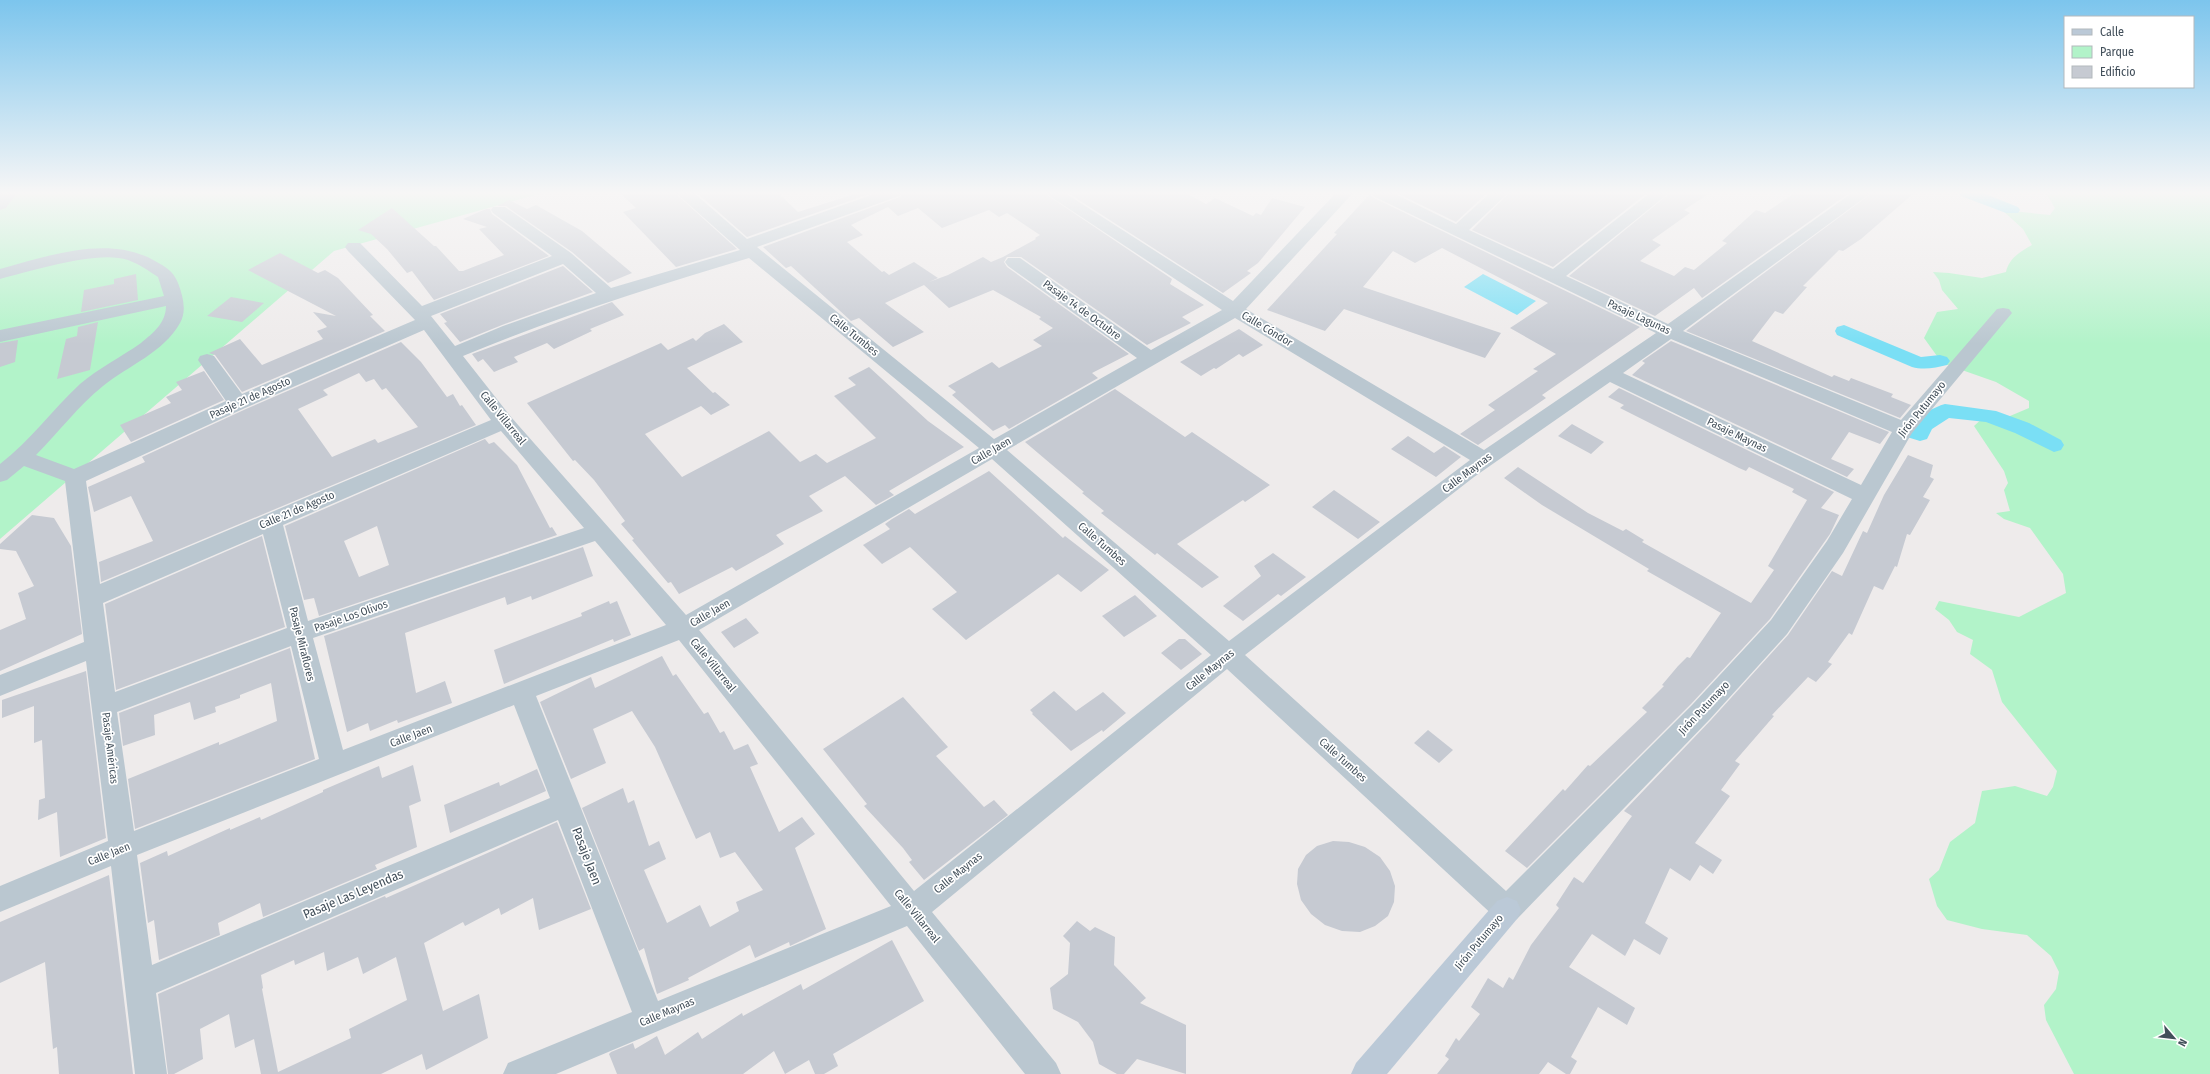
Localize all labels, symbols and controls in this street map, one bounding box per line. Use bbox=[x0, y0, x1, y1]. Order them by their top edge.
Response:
legend bbox=[2064, 16, 2194, 88]
text: Calle bbox=[2100, 25, 2124, 39]
text: Parque bbox=[2100, 45, 2134, 59]
text: Edificio bbox=[2100, 65, 2136, 79]
street label: Pasaje 14 de Octubre bbox=[1041, 277, 1123, 343]
street label: Pasaje Lagunas bbox=[1605, 297, 1673, 337]
street label: Calle Cóndor bbox=[1239, 309, 1295, 349]
street label: Calle Tumbes bbox=[827, 311, 881, 359]
street label: Pasaje 21 de Agosto bbox=[208, 374, 293, 422]
street label: Jirón Putumayo bbox=[1895, 378, 1949, 440]
street label: Calle Villarreal bbox=[478, 389, 529, 447]
street label: Pasaje Maynas bbox=[1705, 415, 1769, 455]
street label: Calle Jaen bbox=[969, 434, 1013, 468]
street label: Calle Maynas bbox=[1440, 450, 1494, 496]
street label: Calle 21 de Agosto bbox=[257, 488, 337, 532]
street label: Calle Tumbes bbox=[1075, 520, 1129, 569]
street label: Calle Jaen bbox=[688, 596, 732, 630]
street label: Pasaje Los Olivos bbox=[313, 597, 390, 635]
street label: Pasaje Miraflores bbox=[286, 606, 318, 683]
street label: Calle Villarreal bbox=[688, 636, 739, 694]
street label: Calle Maynas bbox=[1183, 646, 1237, 693]
street label: Jirón Putumayo bbox=[1676, 678, 1732, 737]
street label: Pasaje Américas bbox=[99, 711, 121, 785]
street label: Calle Jaen bbox=[388, 722, 434, 750]
street label: Calle Tumbes bbox=[1317, 735, 1370, 785]
street label: Pasaje Jaen bbox=[569, 825, 605, 887]
street label: Calle Jaen bbox=[86, 840, 132, 868]
street label: Calle Maynas bbox=[931, 849, 985, 896]
street label: Pasaje Las Leyendas bbox=[301, 866, 406, 922]
street label: Calle Villarreal bbox=[892, 887, 943, 945]
street label: Jirón Putumayo bbox=[1452, 911, 1506, 972]
street label: Calle Maynas bbox=[638, 995, 697, 1029]
north arrow bbox=[2154, 1018, 2194, 1058]
text: N bbox=[2175, 1036, 2190, 1048]

